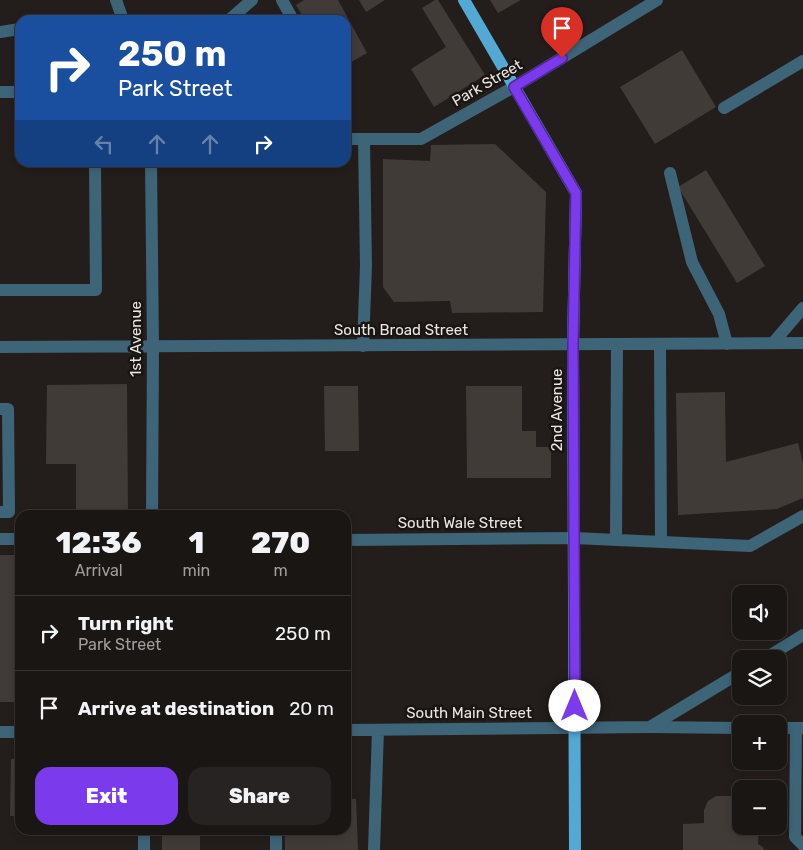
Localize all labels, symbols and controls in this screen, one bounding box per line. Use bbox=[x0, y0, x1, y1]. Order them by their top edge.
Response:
pin bbox=[541, 7, 583, 58]
icon: arrive bbox=[548, 14, 576, 42]
text: 250 m bbox=[118, 33, 227, 75]
icon: right bbox=[35, 35, 100, 100]
street label: Park Street bbox=[449, 56, 525, 110]
text: Park Street bbox=[118, 75, 233, 102]
icon: left bbox=[90, 130, 118, 158]
icon: ahead bbox=[143, 130, 171, 158]
icon: ahead bbox=[196, 130, 224, 158]
icon: right bbox=[249, 130, 277, 158]
street label: 1st Avenue bbox=[127, 301, 145, 377]
street label: South Broad Street bbox=[334, 321, 468, 339]
street label: 2nd Avenue bbox=[548, 369, 566, 451]
street label: South Wale Street bbox=[398, 514, 522, 532]
text: 12:36 bbox=[56, 525, 142, 561]
text: 1 bbox=[188, 525, 204, 561]
text: 270 bbox=[251, 525, 310, 561]
text: Arrival bbox=[75, 561, 123, 580]
text: min bbox=[182, 561, 210, 580]
text: m bbox=[273, 561, 288, 580]
map controls bbox=[732, 585, 787, 835]
button: sound bbox=[732, 585, 787, 640]
text: Turn right bbox=[78, 612, 173, 635]
icon: right bbox=[35, 619, 63, 647]
text: 250 m bbox=[275, 622, 331, 645]
text: Park Street bbox=[78, 635, 161, 654]
button: layers bbox=[732, 650, 787, 705]
position arrow bbox=[548, 679, 600, 731]
icon: arrive bbox=[35, 694, 63, 722]
text: Arrive at destination bbox=[78, 697, 274, 720]
text: 20 m bbox=[289, 697, 334, 720]
street label: South Main Street bbox=[406, 704, 532, 722]
button: + bbox=[732, 715, 787, 770]
button: Exit bbox=[35, 767, 178, 825]
button: Share bbox=[188, 767, 331, 825]
button: − bbox=[732, 780, 787, 835]

